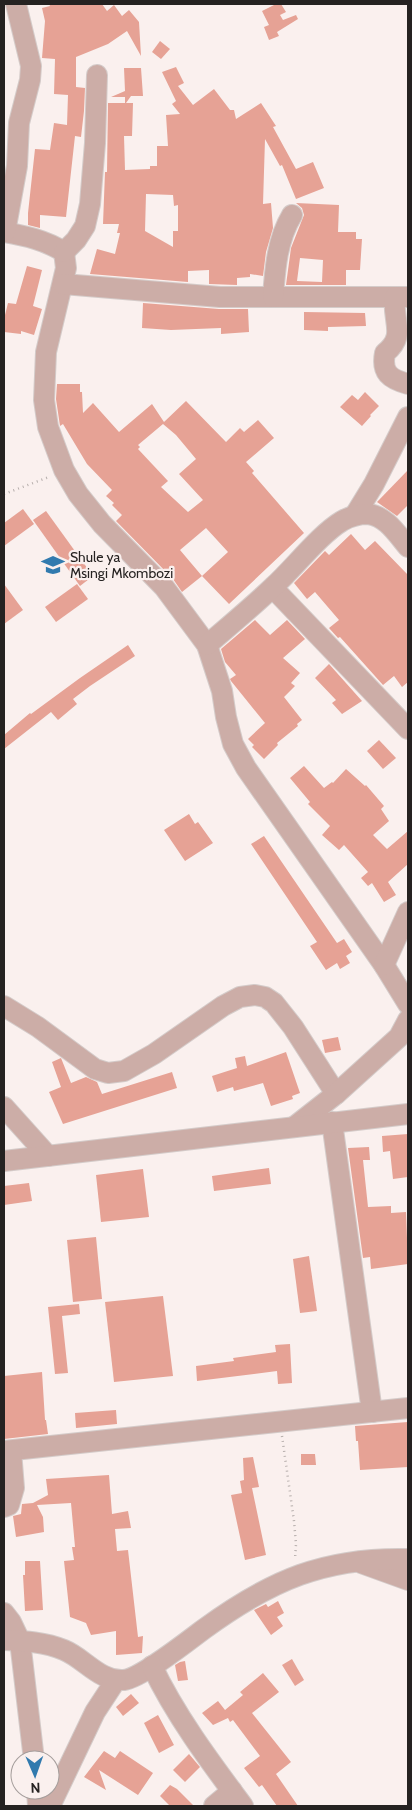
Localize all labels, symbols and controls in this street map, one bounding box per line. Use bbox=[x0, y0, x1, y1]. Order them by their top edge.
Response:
place label: Shule ya Msingi Mkombozi bbox=[70, 548, 173, 582]
school or university icon: Shule ya Msingi Mkombozi bbox=[40, 552, 66, 578]
north arrow bbox=[10, 1750, 60, 1800]
text: N bbox=[30, 1779, 41, 1797]

